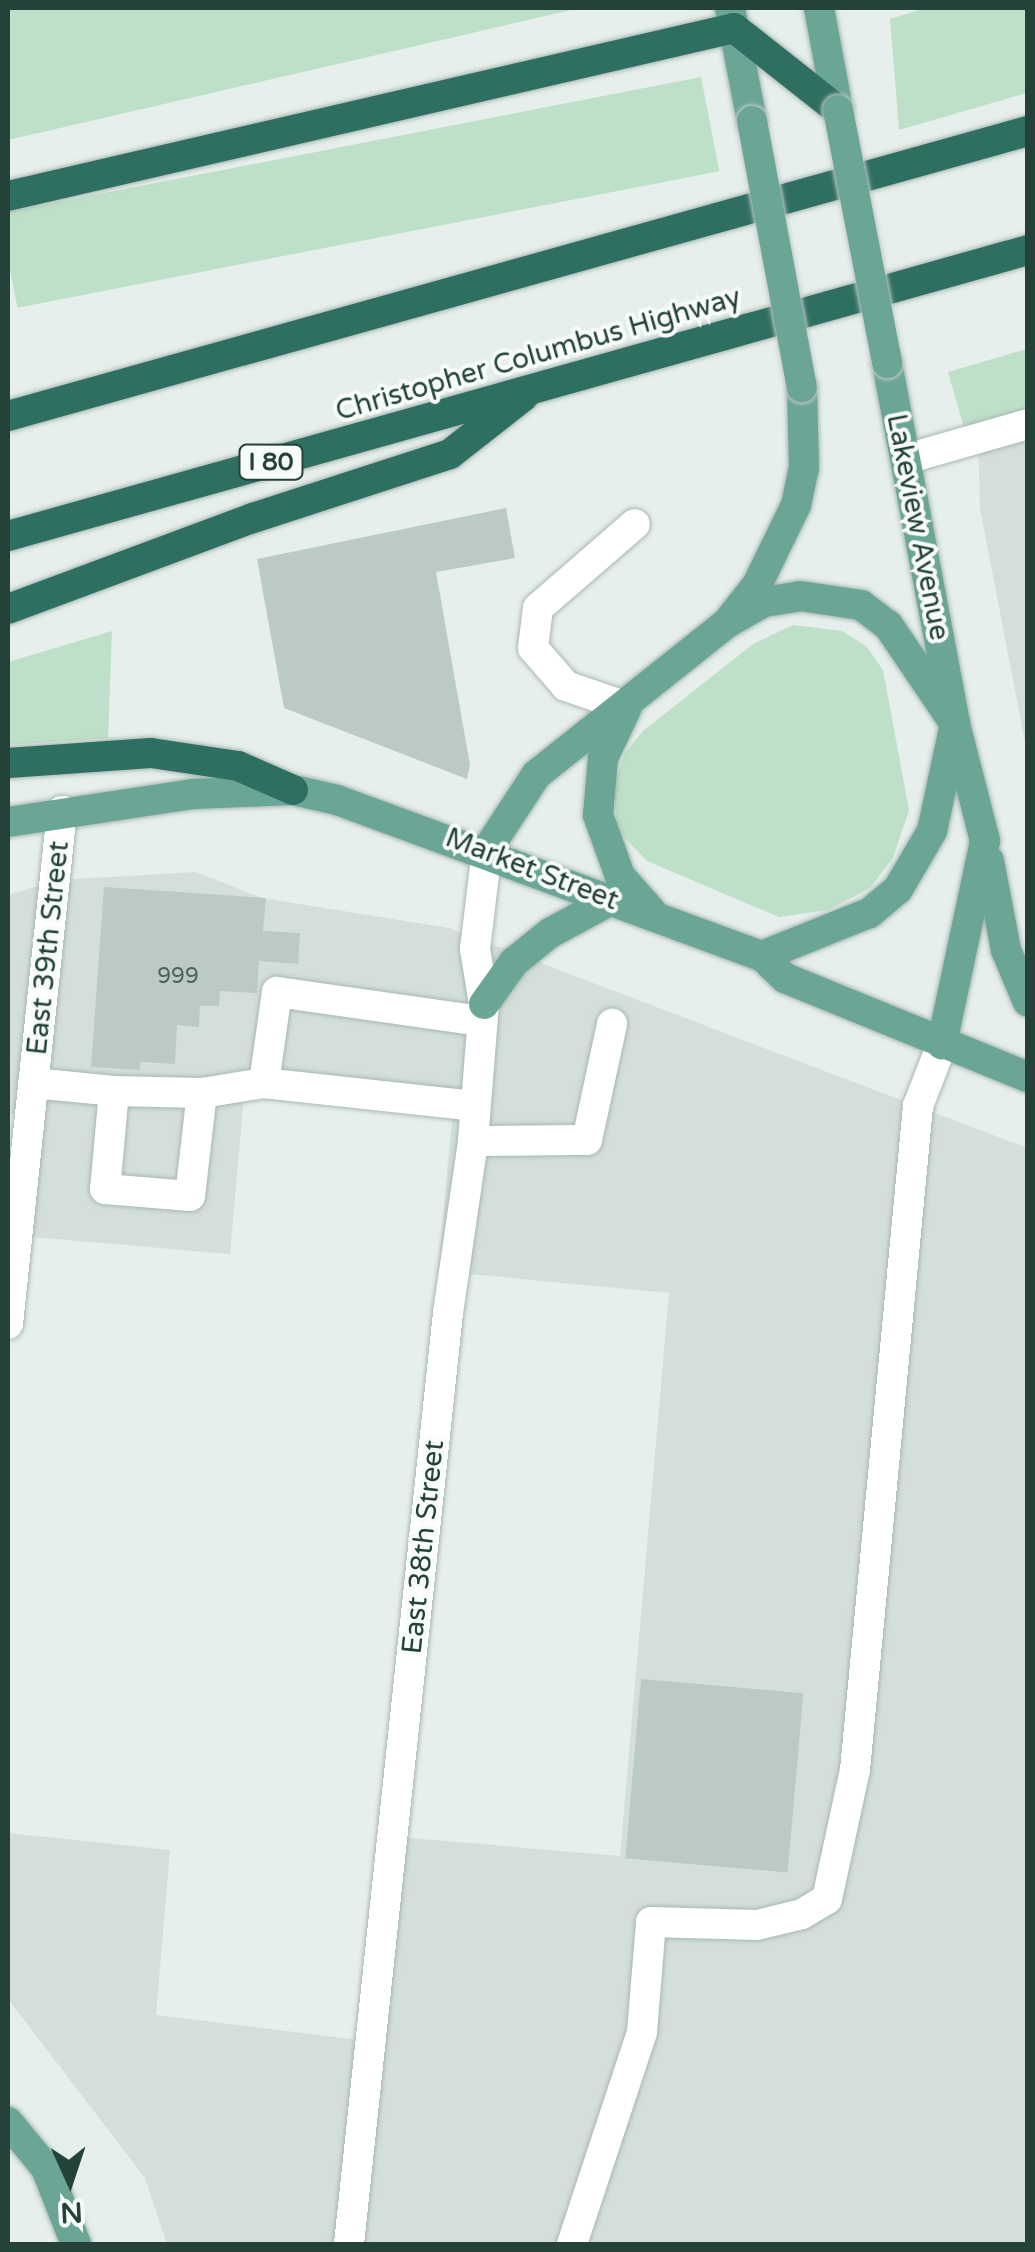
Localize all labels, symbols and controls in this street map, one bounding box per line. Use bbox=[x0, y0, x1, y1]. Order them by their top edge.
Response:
street label: Christopher Columbus Highway bbox=[332, 280, 744, 428]
street label: Lakeview Avenue bbox=[880, 411, 956, 643]
road number: I 80 bbox=[236, 442, 306, 482]
street label: Market Street bbox=[441, 821, 623, 917]
street label: East 39th Street bbox=[20, 839, 76, 1057]
house number: 999 bbox=[157, 964, 199, 990]
street label: East 38th Street bbox=[395, 1438, 451, 1656]
north arrow bbox=[20, 2132, 120, 2232]
text: N bbox=[59, 2194, 84, 2230]

